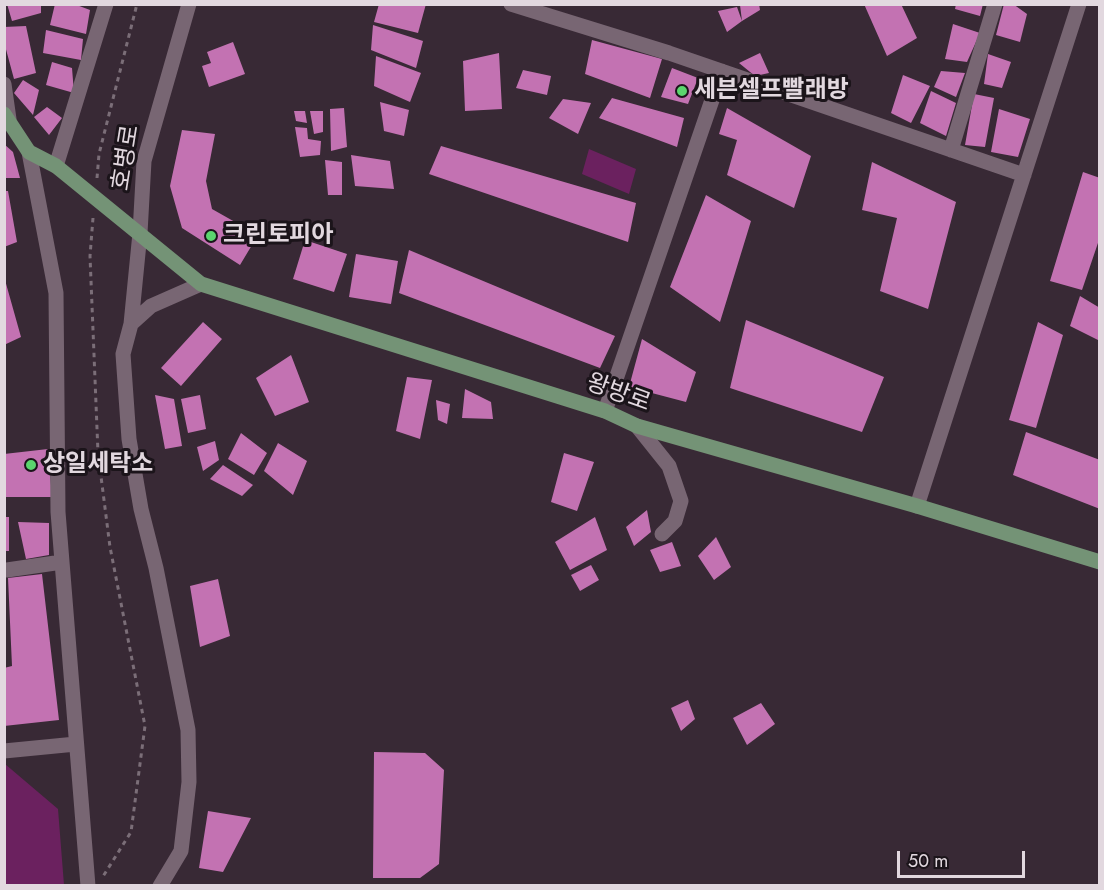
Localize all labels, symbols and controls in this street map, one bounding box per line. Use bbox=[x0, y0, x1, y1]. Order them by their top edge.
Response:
place label: 세븐셀프빨래방 bbox=[694, 77, 849, 105]
marker: 세븐셀프빨래방 bbox=[675, 84, 689, 98]
street label: 호병로 bbox=[108, 123, 146, 193]
place label: 크린토피아 bbox=[223, 222, 333, 250]
marker: 크린토피아 bbox=[204, 229, 218, 243]
street label: 왕방로 bbox=[582, 369, 654, 419]
place label: 상일세탁소 bbox=[43, 451, 153, 479]
marker: 상일세탁소 bbox=[24, 458, 38, 472]
scale bar bbox=[900, 839, 1028, 877]
text: 50 m bbox=[908, 848, 948, 874]

